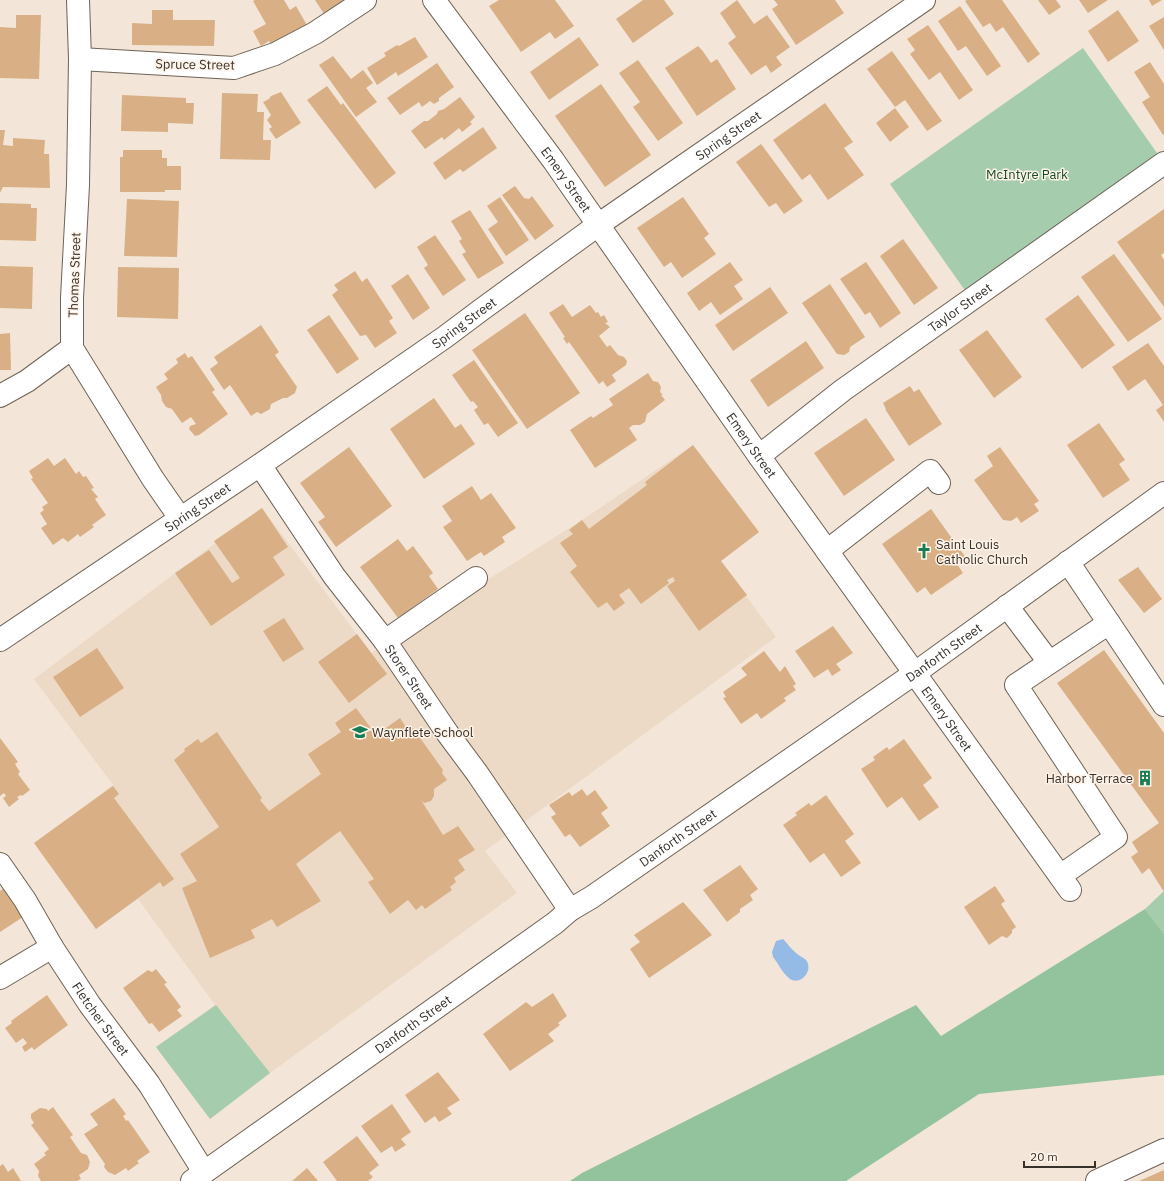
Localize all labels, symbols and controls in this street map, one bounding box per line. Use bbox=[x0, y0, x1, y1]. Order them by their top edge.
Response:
street label: Spruce Street bbox=[155, 55, 235, 74]
street label: Spring Street bbox=[692, 107, 765, 164]
street label: Emery Street bbox=[537, 144, 595, 216]
park label: McIntyre Park bbox=[986, 166, 1068, 183]
street label: Thomas Street bbox=[65, 232, 84, 318]
street label: Taylor Street bbox=[925, 279, 995, 336]
street label: Spring Street bbox=[429, 294, 500, 353]
street label: Emery Street bbox=[722, 409, 780, 482]
street label: Spring Street bbox=[161, 479, 234, 536]
place label: Saint Louis Catholic Church bbox=[936, 536, 1028, 568]
church icon: Saint Louis Catholic Church bbox=[915, 542, 933, 560]
street label: Danforth Street bbox=[902, 620, 985, 686]
street label: Storer Street bbox=[381, 641, 437, 713]
street label: Emery Street bbox=[918, 683, 976, 755]
school or university icon: Waynflete School bbox=[351, 723, 369, 741]
place label: Waynflete School bbox=[372, 724, 474, 741]
building icon: Harbor Terrace bbox=[1136, 769, 1154, 787]
place label: Harbor Terrace bbox=[1046, 770, 1133, 787]
street label: Danforth Street bbox=[636, 805, 720, 871]
street label: Fletcher Street bbox=[68, 979, 133, 1059]
street label: Danforth Street bbox=[372, 991, 455, 1057]
scale bar bbox=[1024, 1143, 1095, 1169]
text: 20 m bbox=[1030, 1149, 1058, 1164]

